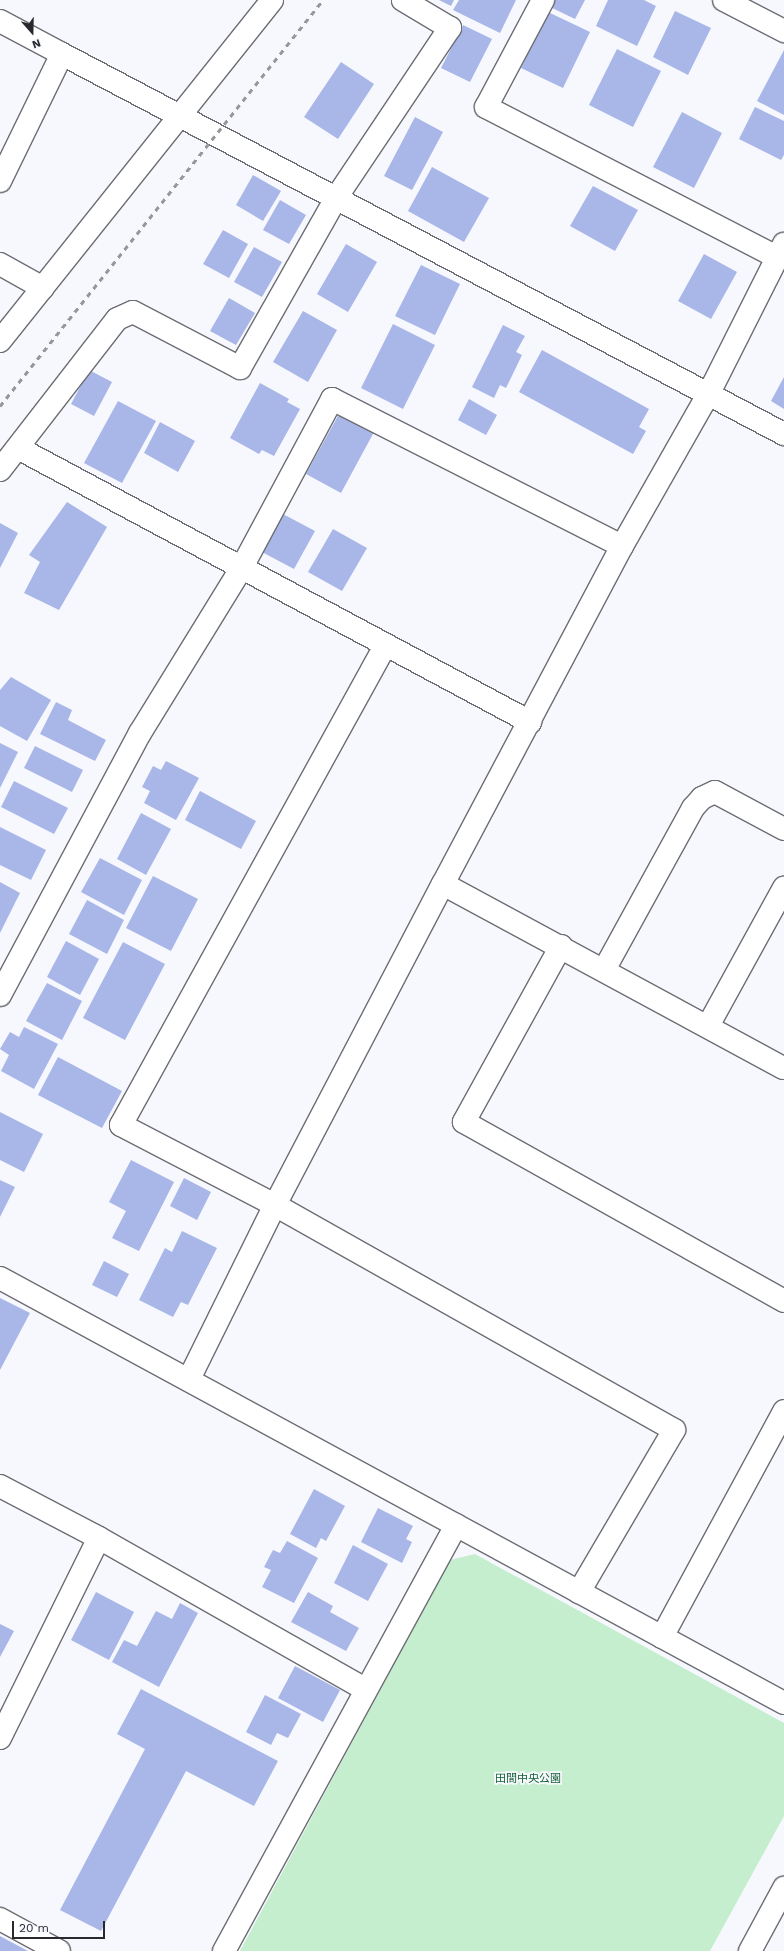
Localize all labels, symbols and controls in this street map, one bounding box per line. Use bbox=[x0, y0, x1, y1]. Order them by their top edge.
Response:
north arrow bbox=[12, 12, 52, 52]
text: N bbox=[30, 36, 42, 51]
park label: 田間中央公園 bbox=[495, 1772, 561, 1786]
scale bar bbox=[14, 1913, 107, 1939]
text: 20 m bbox=[19, 1921, 49, 1935]

